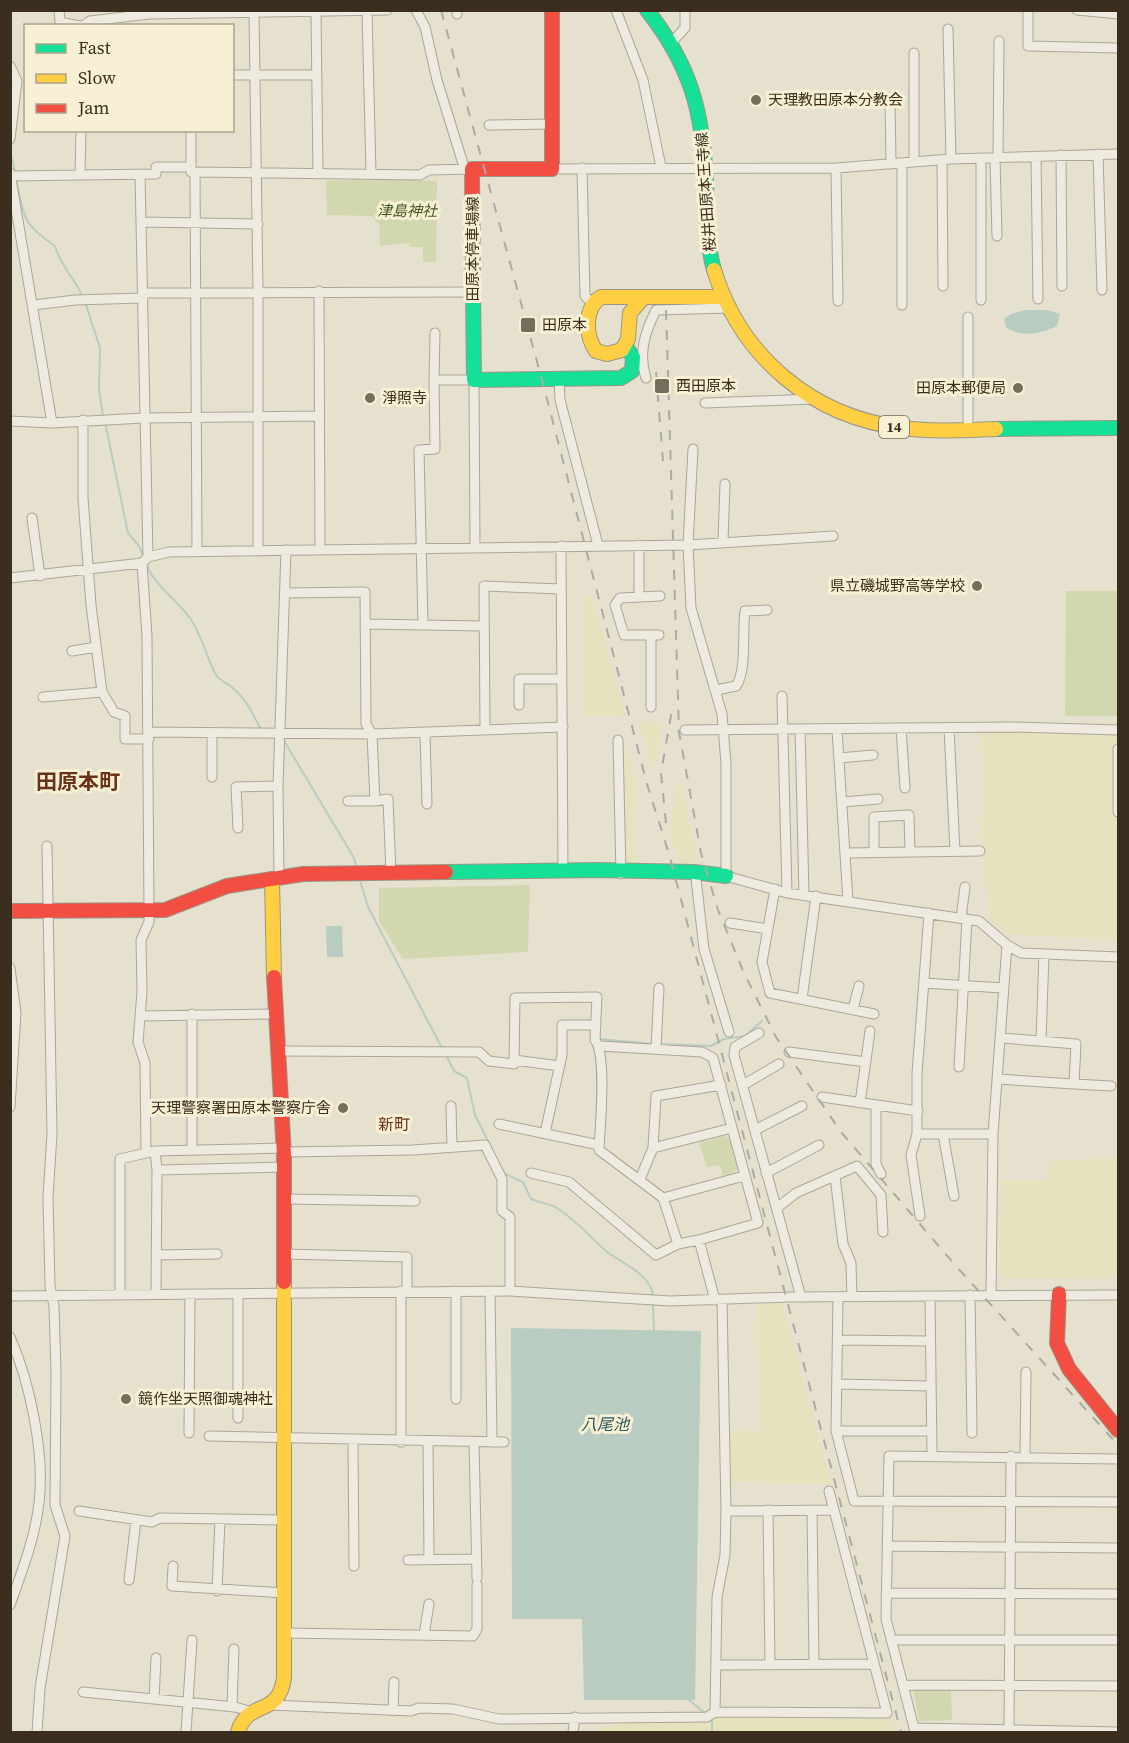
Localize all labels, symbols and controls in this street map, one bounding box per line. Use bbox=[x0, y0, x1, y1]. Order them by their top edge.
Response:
legend bbox=[24, 24, 234, 132]
text: Fast bbox=[78, 35, 111, 60]
text: Slow bbox=[78, 65, 116, 90]
place label: 天理教田原本分教会 bbox=[768, 89, 903, 110]
marker: 天理教田原本分教会 bbox=[749, 93, 763, 107]
text: Jam bbox=[77, 95, 110, 120]
street label: 桜井田原本王寺線 bbox=[691, 131, 720, 253]
street label: 田原本停車場線 bbox=[462, 196, 483, 302]
park label: 津島神社 bbox=[377, 200, 439, 221]
place label: 田原本 bbox=[542, 314, 587, 335]
marker: 田原本 bbox=[519, 316, 537, 334]
place label: 西田原本 bbox=[676, 375, 736, 396]
marker: 西田原本 bbox=[653, 377, 671, 395]
place label: 田原本郵便局 bbox=[916, 377, 1006, 398]
marker: 田原本郵便局 bbox=[1011, 381, 1025, 395]
place label: 淨照寺 bbox=[382, 387, 427, 408]
marker: 淨照寺 bbox=[363, 391, 377, 405]
road number: 14 bbox=[879, 416, 909, 438]
place label: 県立磯城野高等学校 bbox=[830, 575, 965, 596]
marker: 県立磯城野高等学校 bbox=[970, 579, 984, 593]
district label: 田原本町 bbox=[36, 767, 120, 796]
place label: 天理警察署田原本警察庁舎 bbox=[151, 1097, 331, 1118]
marker: 天理警察署田原本警察庁舎 bbox=[336, 1101, 350, 1115]
district label: 新町 bbox=[378, 1113, 410, 1135]
place label: 鏡作坐天照御魂神社 bbox=[138, 1388, 273, 1409]
marker: 鏡作坐天照御魂神社 bbox=[119, 1392, 133, 1406]
water label: 八尾池 bbox=[581, 1413, 631, 1435]

